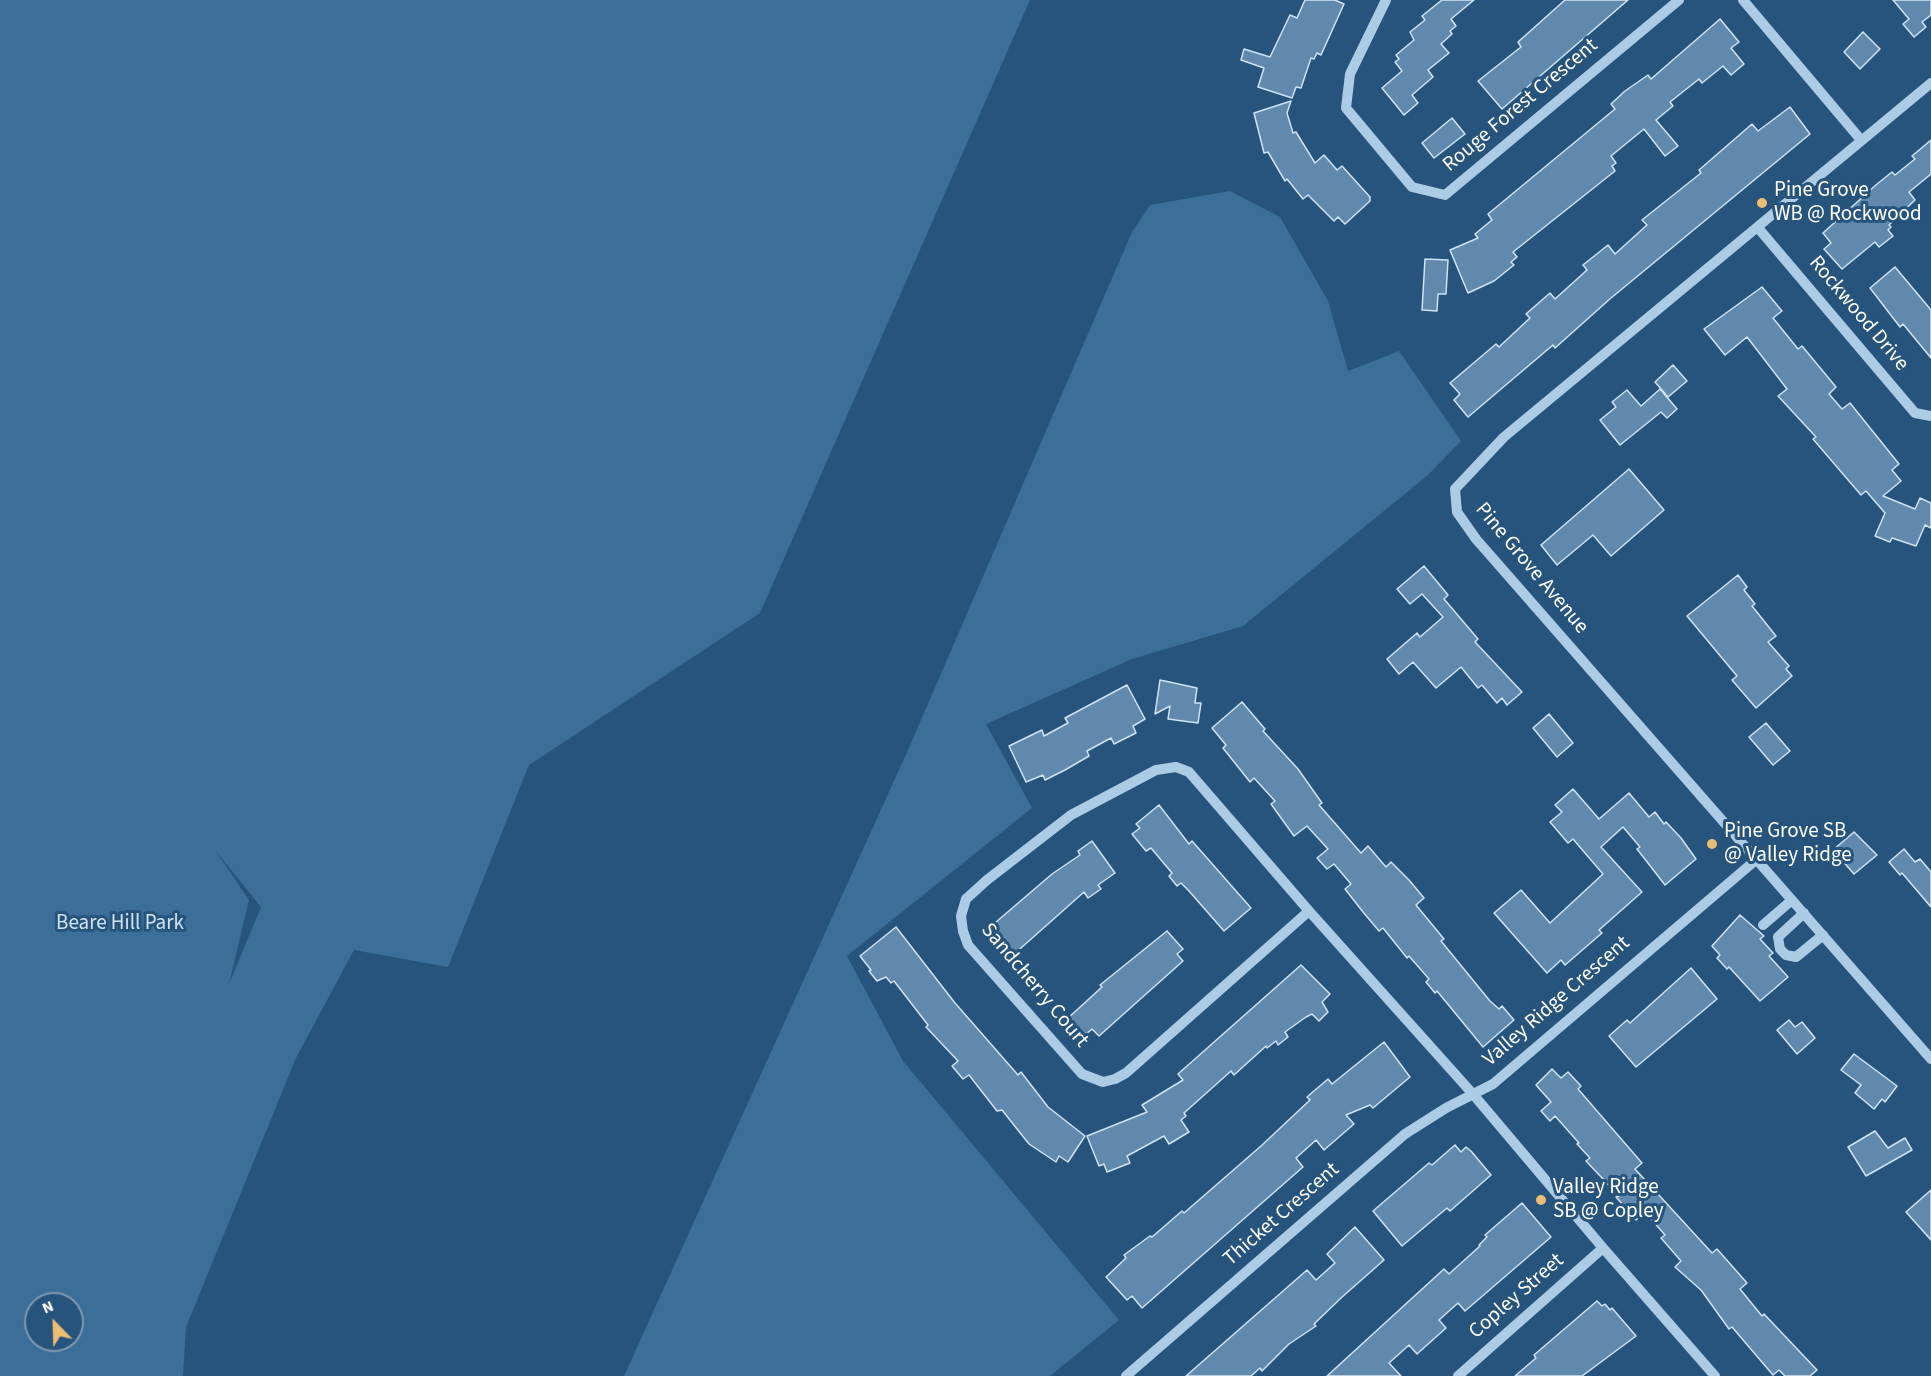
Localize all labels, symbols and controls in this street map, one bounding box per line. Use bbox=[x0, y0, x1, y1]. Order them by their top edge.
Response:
street label: Rouge Forest Crescent bbox=[1438, 34, 1604, 178]
place label: Pine Grove WB @ Rockwood bbox=[1774, 178, 1922, 228]
marker: Pine Grove WB @ Rockwood bbox=[1755, 196, 1769, 210]
street label: Rockwood Drive bbox=[1803, 251, 1913, 377]
street label: Pine Grove Avenue bbox=[1469, 498, 1593, 640]
place label: Pine Grove SB @ Valley Ridge bbox=[1724, 819, 1852, 869]
marker: Pine Grove SB @ Valley Ridge bbox=[1705, 837, 1719, 851]
park label: Beare Hill Park bbox=[56, 911, 184, 937]
street label: Sandcherry Court bbox=[975, 919, 1093, 1053]
street label: Valley Ridge Crescent bbox=[1478, 931, 1636, 1073]
street label: Thicket Crescent bbox=[1219, 1158, 1345, 1272]
place label: Valley Ridge SB @ Copley bbox=[1553, 1175, 1663, 1225]
marker: Valley Ridge SB @ Copley bbox=[1534, 1193, 1548, 1207]
street label: Copley Street bbox=[1464, 1249, 1570, 1345]
north arrow bbox=[24, 1292, 84, 1352]
text: N bbox=[39, 1295, 57, 1319]

